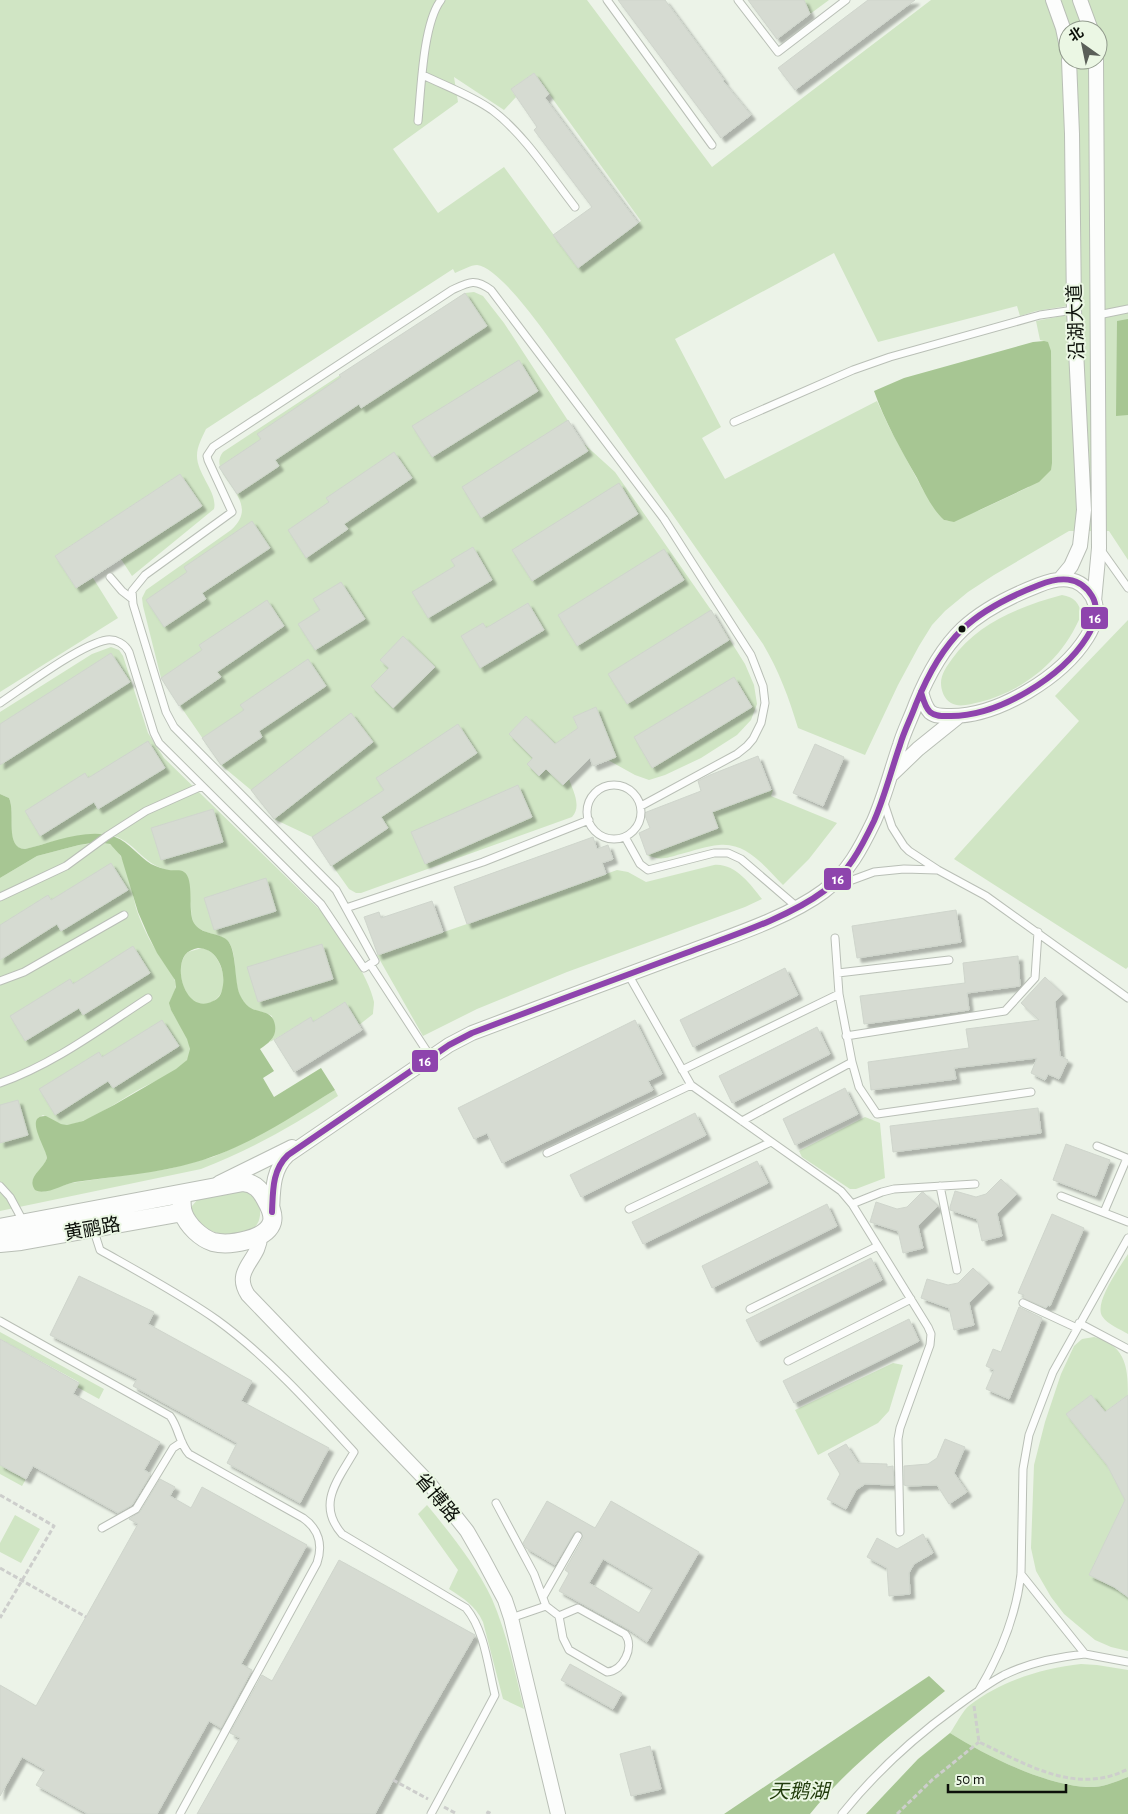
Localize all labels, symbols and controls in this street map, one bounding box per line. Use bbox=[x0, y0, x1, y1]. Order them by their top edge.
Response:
north arrow bbox=[1058, 20, 1108, 70]
text: 北 bbox=[1066, 24, 1086, 45]
street label: 沿湖大道 bbox=[1065, 284, 1087, 360]
line badge: 16 bbox=[1080, 606, 1109, 630]
text: 16 bbox=[1089, 612, 1101, 626]
unlabelled marker bbox=[957, 624, 967, 634]
line badge: 16 bbox=[823, 867, 852, 891]
text: 16 bbox=[832, 873, 844, 887]
line badge: 16 bbox=[411, 1049, 439, 1073]
text: 16 bbox=[419, 1055, 431, 1069]
street label: 黄鹂路 bbox=[62, 1213, 122, 1244]
street label: 省博路 bbox=[411, 1469, 464, 1526]
scale bar bbox=[948, 1762, 1066, 1794]
text: 50 m bbox=[956, 1772, 985, 1787]
water label: 天鹅湖 bbox=[769, 1781, 832, 1802]

